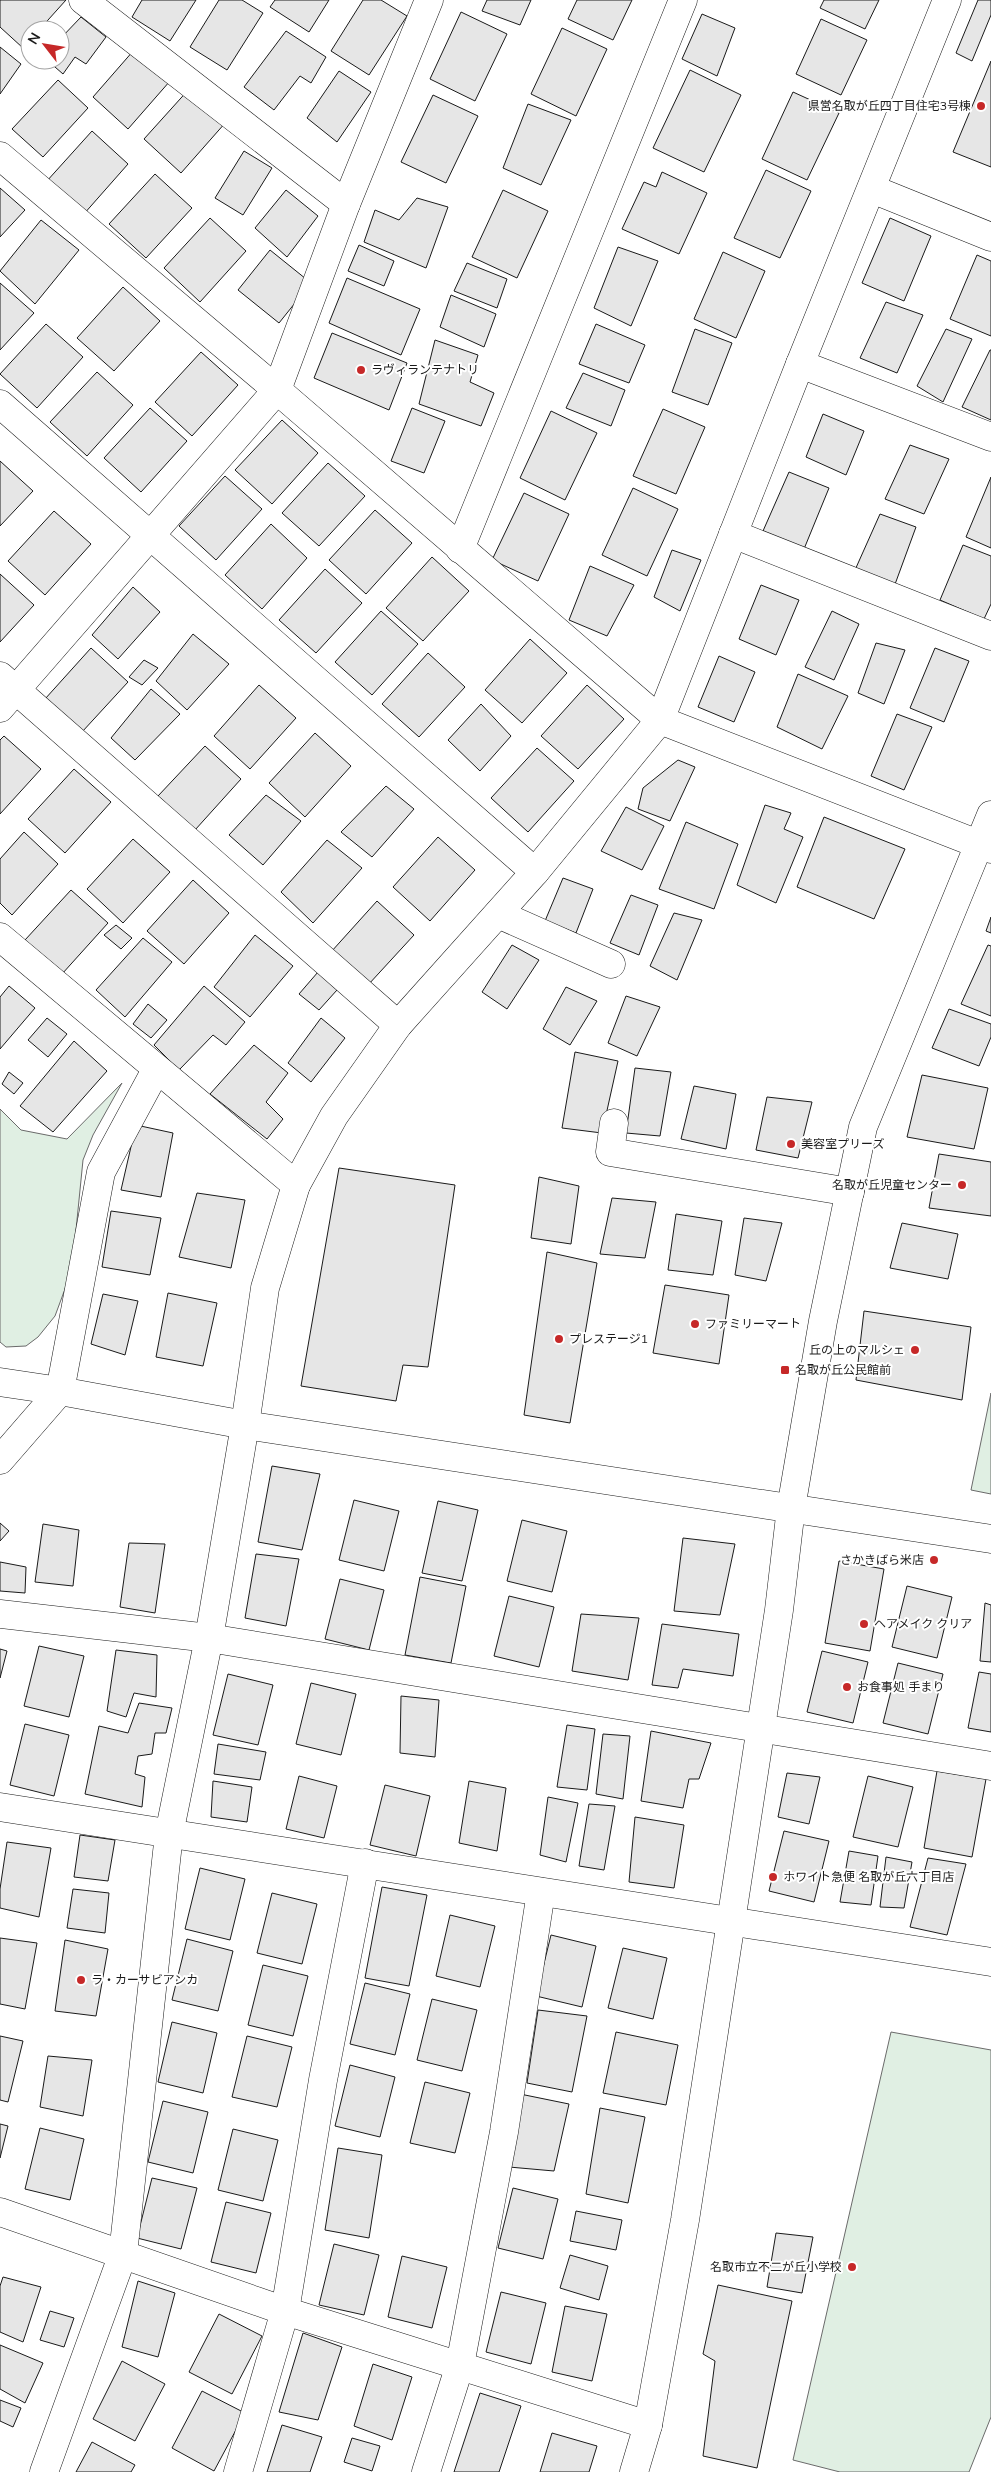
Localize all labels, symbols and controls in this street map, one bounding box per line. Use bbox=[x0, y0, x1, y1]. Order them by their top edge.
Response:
north arrow bbox=[20, 20, 70, 70]
text: N bbox=[23, 29, 44, 47]
place label: 県営名取が丘四丁目住宅3号棟 bbox=[808, 98, 971, 113]
marker: 県営名取が丘四丁目住宅3号棟 bbox=[975, 100, 987, 112]
place label: ラヴィランテナトリ bbox=[371, 362, 479, 377]
marker: ラヴィランテナトリ bbox=[355, 364, 367, 376]
place label: 美容室プリーズ bbox=[801, 1136, 884, 1151]
marker: 美容室プリーズ bbox=[785, 1138, 797, 1150]
place label: 名取が丘児童センター bbox=[832, 1177, 952, 1192]
marker: 名取が丘児童センター bbox=[956, 1179, 968, 1191]
place label: ファミリーマート bbox=[705, 1316, 801, 1331]
marker: ファミリーマート bbox=[689, 1318, 701, 1330]
place label: プレステージ1 bbox=[569, 1331, 648, 1346]
marker: プレステージ1 bbox=[553, 1333, 565, 1345]
place label: 丘の上のマルシェ bbox=[809, 1342, 905, 1357]
marker: 丘の上のマルシェ bbox=[909, 1344, 921, 1356]
place label: 名取が丘公民館前 bbox=[795, 1362, 891, 1377]
marker: 名取が丘公民館前 bbox=[779, 1364, 791, 1376]
place label: さかきばら米店 bbox=[840, 1552, 924, 1567]
marker: さかきばら米店 bbox=[928, 1554, 940, 1566]
place label: ヘアメイク クリア bbox=[874, 1616, 972, 1631]
marker: ヘアメイク クリア bbox=[858, 1618, 870, 1630]
place label: お食事処 手まり bbox=[857, 1679, 944, 1694]
marker: お食事処 手まり bbox=[841, 1681, 853, 1693]
place label: ホワイト急便 名取が丘六丁目店 bbox=[783, 1869, 954, 1884]
marker: ホワイト急便 名取が丘六丁目店 bbox=[767, 1871, 779, 1883]
place label: ラ・カーサビアンカ bbox=[91, 1972, 198, 1987]
marker: ラ・カーサビアンカ bbox=[75, 1974, 87, 1986]
place label: 名取市立不二が丘小学校 bbox=[710, 2259, 842, 2274]
marker: 名取市立不二が丘小学校 bbox=[846, 2261, 858, 2273]

